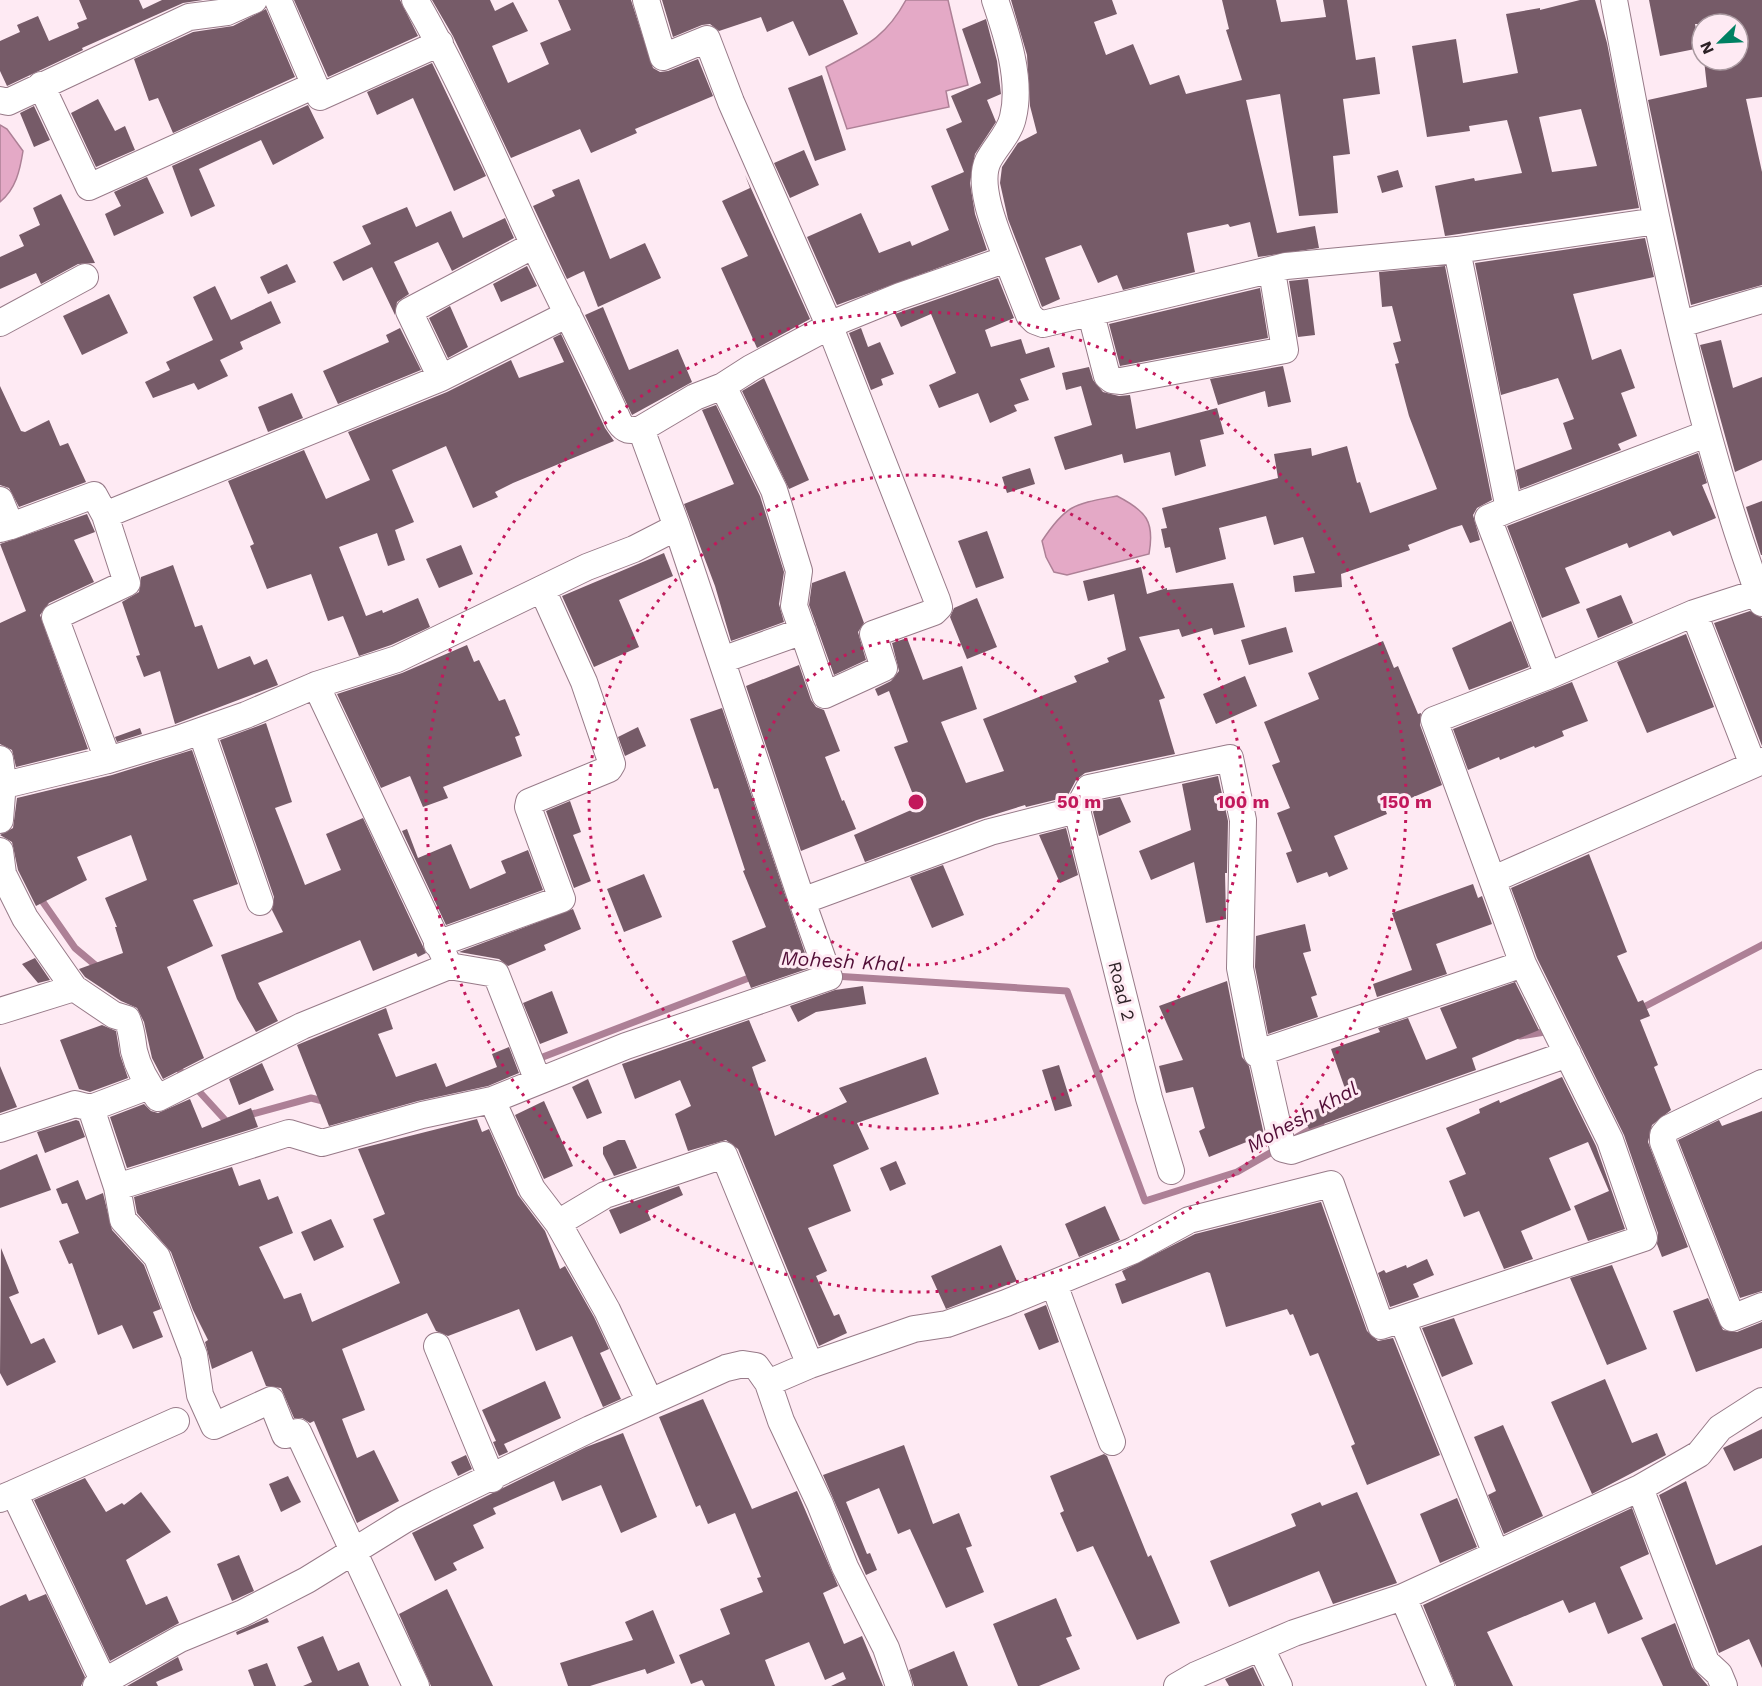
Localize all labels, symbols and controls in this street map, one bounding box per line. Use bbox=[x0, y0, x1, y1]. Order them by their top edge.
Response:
north arrow bbox=[1690, 12, 1750, 72]
text: N bbox=[1696, 39, 1718, 57]
text: 50 m bbox=[1057, 791, 1101, 812]
text: 100 m bbox=[1216, 791, 1270, 812]
text: 150 m bbox=[1380, 791, 1432, 812]
centre of rings bbox=[906, 792, 926, 812]
water label: Mohesh Khal bbox=[781, 946, 905, 976]
street label: Road 2 bbox=[1104, 959, 1140, 1023]
water label: Mohesh Khal bbox=[1242, 1076, 1362, 1158]

